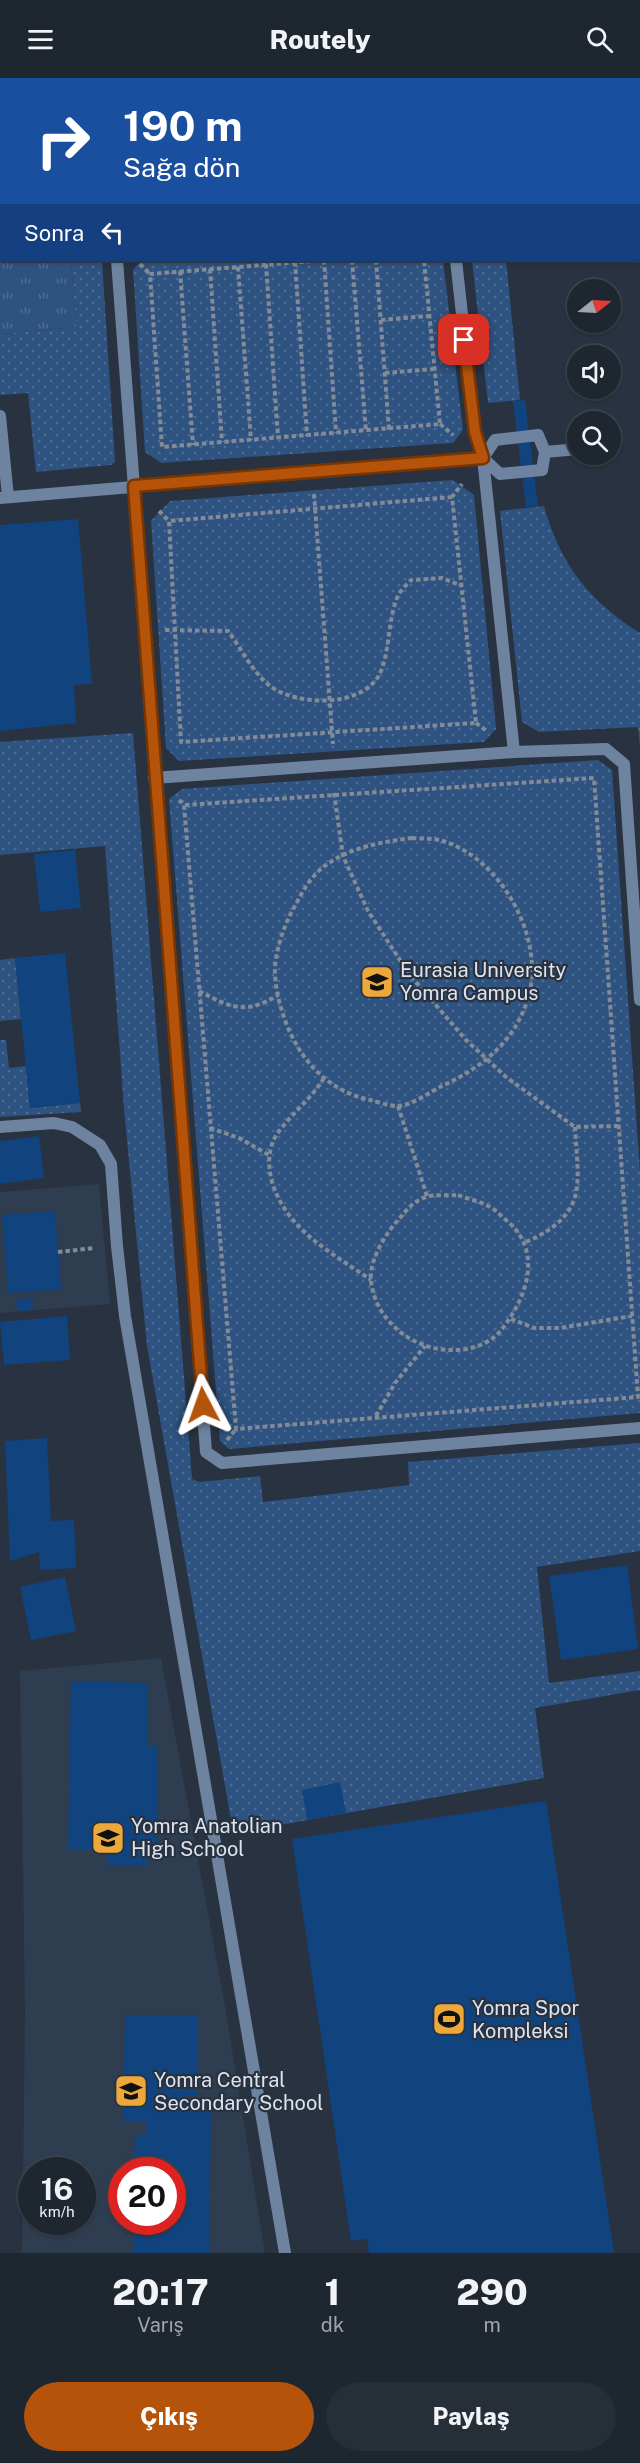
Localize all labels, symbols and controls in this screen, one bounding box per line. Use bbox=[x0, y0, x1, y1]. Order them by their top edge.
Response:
icon: menu bbox=[24, 23, 57, 56]
text: Routely bbox=[269, 23, 371, 55]
icon: search bbox=[583, 23, 616, 56]
text: 190 m bbox=[123, 101, 243, 150]
icon: right bbox=[24, 102, 102, 180]
text: Sağa dön bbox=[123, 151, 240, 183]
icon: left bbox=[96, 216, 129, 249]
text: Sonra bbox=[24, 220, 84, 246]
north arrow bbox=[567, 279, 621, 333]
map controls bbox=[567, 279, 621, 465]
pin bbox=[438, 314, 489, 365]
icon: arrive bbox=[447, 323, 480, 356]
button: sound bbox=[567, 345, 621, 399]
button: search bbox=[567, 411, 621, 465]
place label: Eurasia University Yomra Campus bbox=[400, 958, 566, 1005]
school or university icon: Eurasia University Yomra Campus bbox=[359, 964, 395, 1000]
position arrow bbox=[171, 1373, 235, 1437]
place label: Yomra Anatolian High School bbox=[131, 1814, 282, 1861]
school or university icon: Yomra Anatolian High School bbox=[90, 1820, 126, 1856]
place label: Yomra Spor Kompleksi bbox=[472, 1996, 579, 2043]
sports icon: Yomra Spor Kompleksi bbox=[431, 2001, 467, 2037]
place label: Yomra Central Secondary School bbox=[154, 2068, 323, 2115]
school or university icon: Yomra Central Secondary School bbox=[113, 2073, 149, 2109]
speed limit sign: 20 bbox=[108, 2157, 186, 2235]
text: 16 bbox=[41, 2171, 73, 2207]
text: km/h bbox=[39, 2203, 75, 2220]
text: 20:17 bbox=[112, 2271, 209, 2313]
text: 1 bbox=[325, 2271, 340, 2313]
text: 290 bbox=[456, 2271, 528, 2313]
text: Varış bbox=[137, 2313, 184, 2337]
text: dk bbox=[321, 2313, 344, 2337]
text: m bbox=[483, 2313, 501, 2337]
button: Çıkış bbox=[24, 2382, 314, 2451]
button: Paylaş bbox=[326, 2382, 616, 2451]

